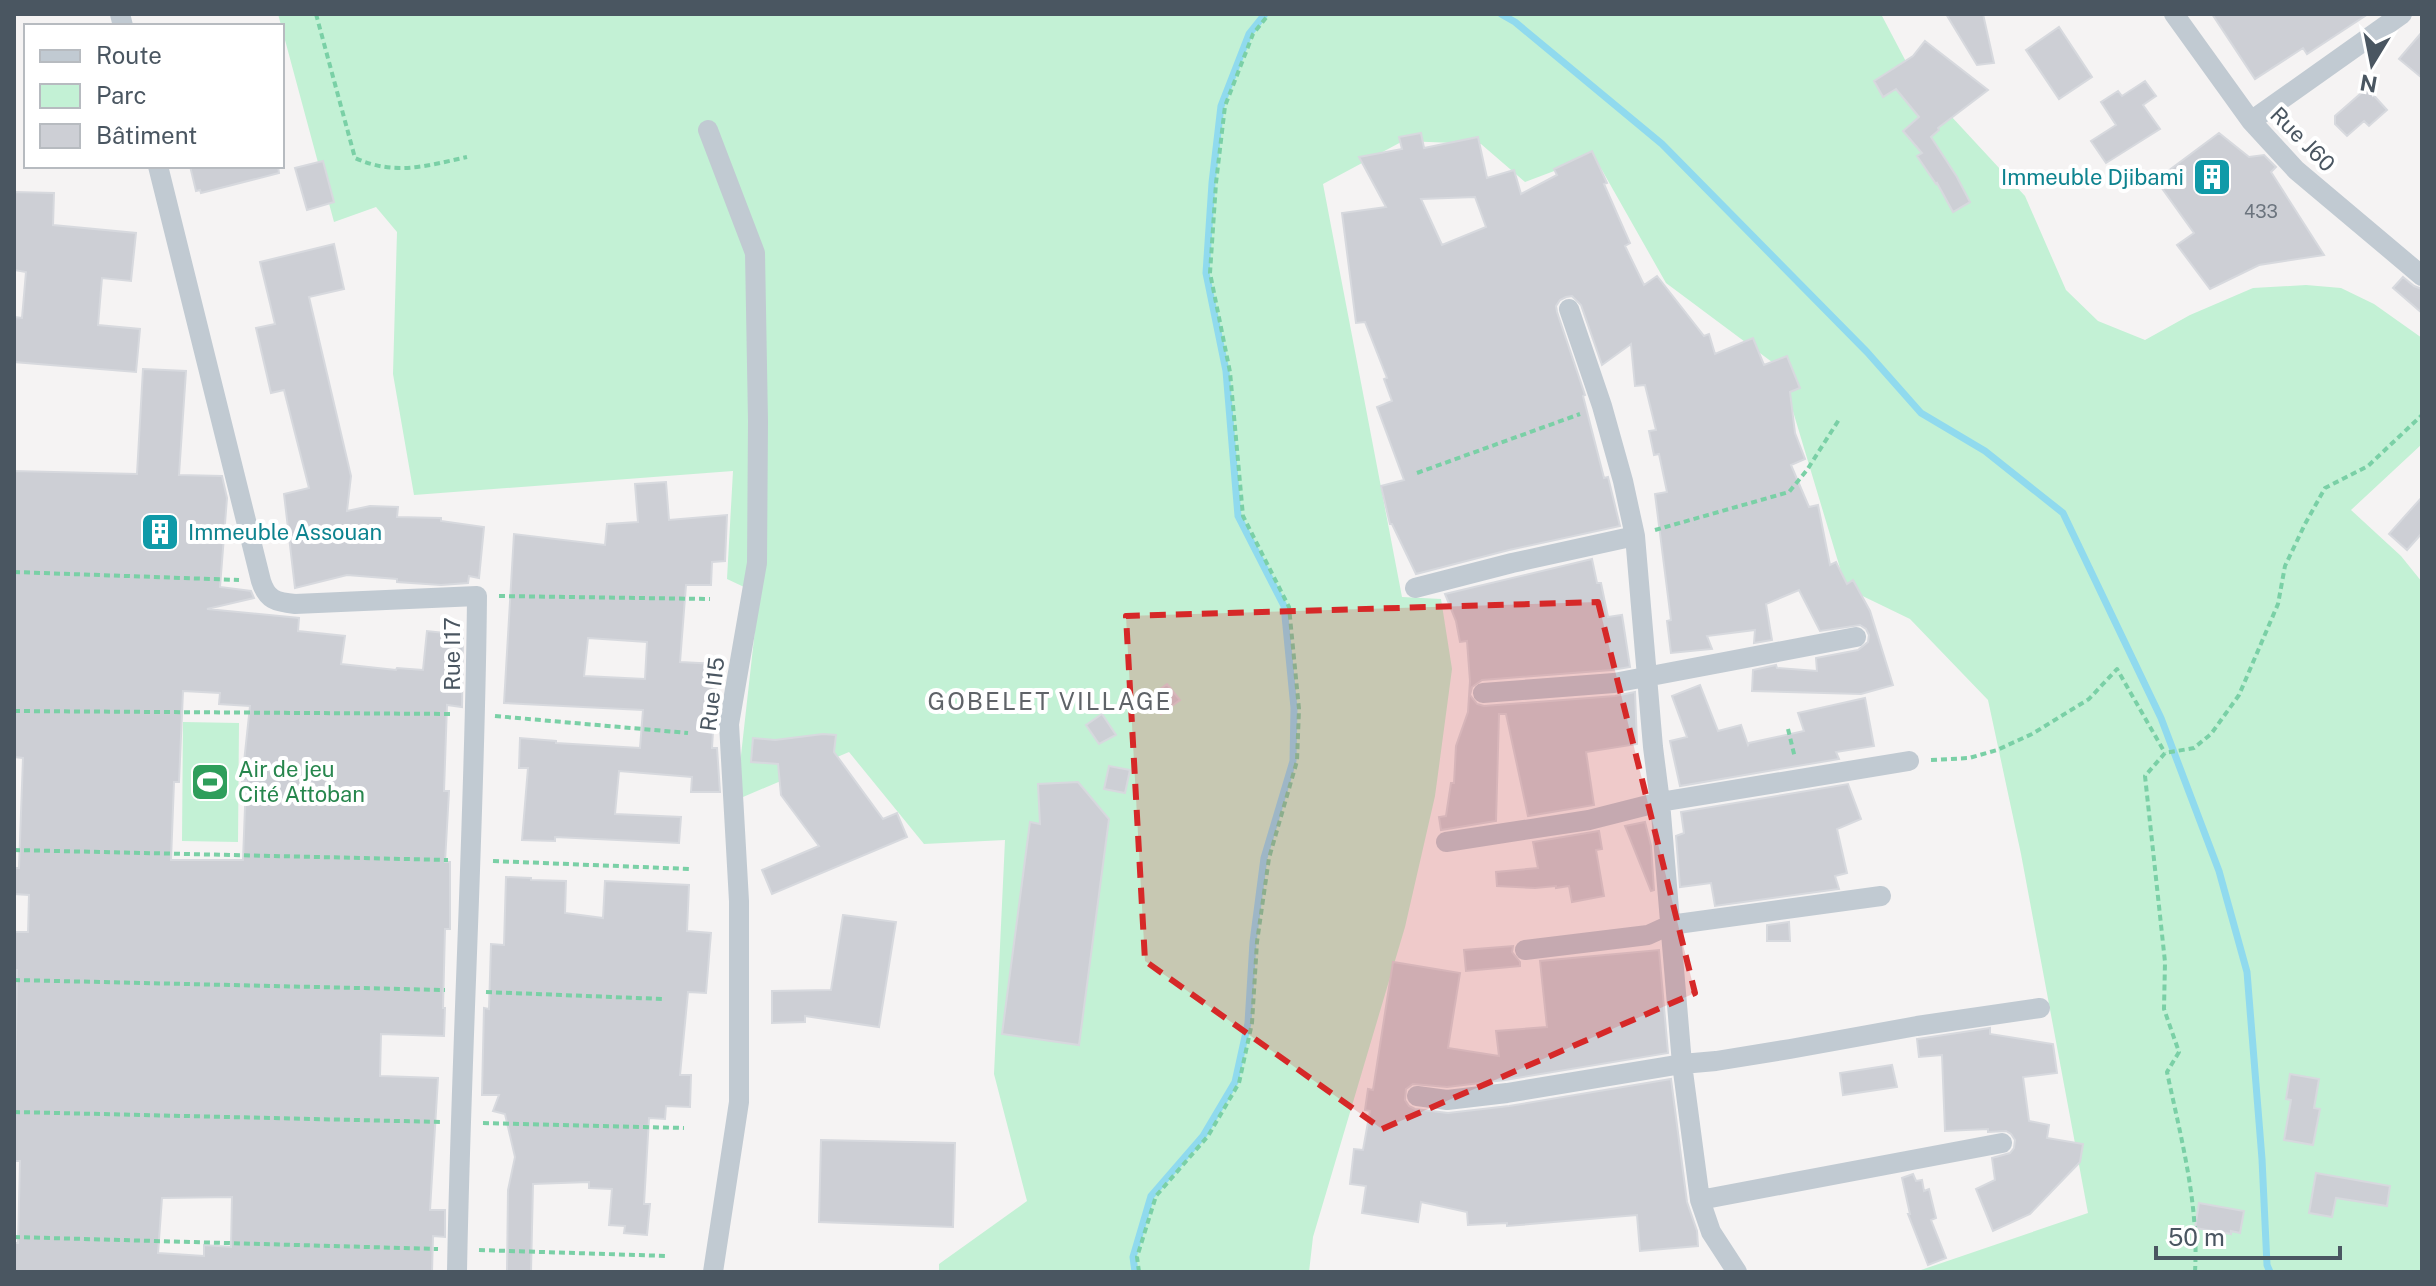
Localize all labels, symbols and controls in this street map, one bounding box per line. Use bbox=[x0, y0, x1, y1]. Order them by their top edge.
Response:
legend bbox=[24, 24, 284, 168]
north arrow bbox=[2332, 24, 2412, 104]
text: Route bbox=[96, 41, 162, 69]
text: N bbox=[2358, 69, 2379, 98]
text: Parc bbox=[96, 81, 147, 109]
street label: Rue J60 bbox=[2265, 101, 2341, 177]
text: Bâtiment bbox=[96, 121, 197, 149]
building icon: Immeuble Djibami bbox=[2191, 156, 2233, 198]
place label: Immeuble Djibami bbox=[2001, 164, 2184, 190]
house number: 433 bbox=[2244, 201, 2278, 222]
building icon: Immeuble Assouan bbox=[139, 511, 181, 553]
place label: Immeuble Assouan bbox=[188, 519, 382, 545]
street label: Rue I17 bbox=[439, 617, 465, 691]
street label: Rue I15 bbox=[695, 655, 729, 733]
district label: GOBELET VILLAGE bbox=[928, 687, 1172, 715]
place label: Air de jeu Cité Attoban bbox=[238, 756, 365, 807]
sports icon: Air de jeu Cité Attoban bbox=[189, 761, 231, 803]
scale bar bbox=[2156, 1210, 2340, 1260]
text: 50 m bbox=[2168, 1223, 2225, 1251]

